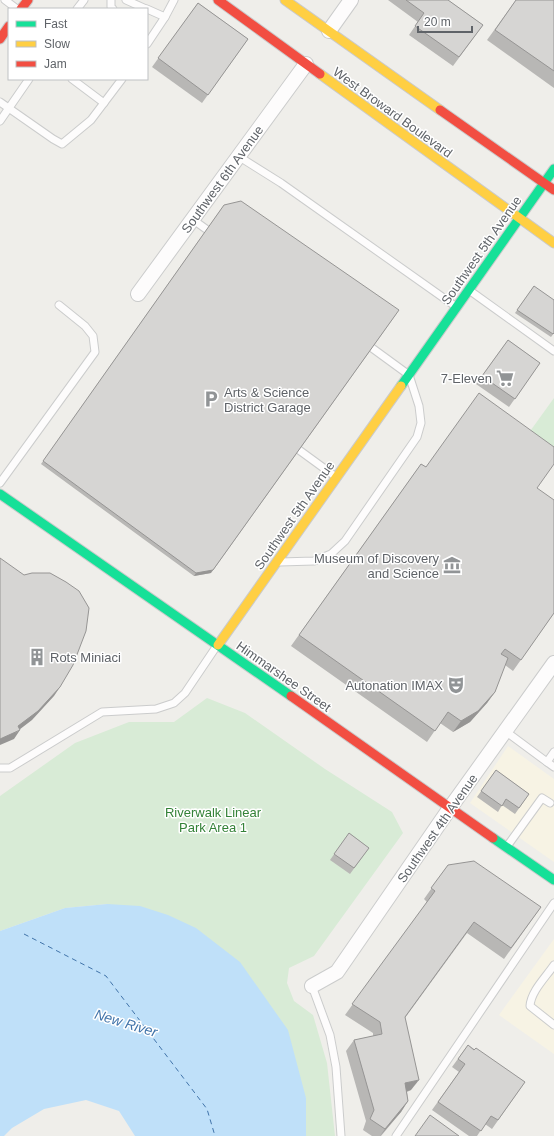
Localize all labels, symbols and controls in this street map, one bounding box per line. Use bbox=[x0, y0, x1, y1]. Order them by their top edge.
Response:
legend bbox=[8, 8, 148, 80]
scale bar bbox=[418, 8, 472, 34]
text: 20 m bbox=[424, 15, 451, 29]
text: Fast bbox=[44, 17, 68, 31]
text: Slow bbox=[44, 37, 70, 51]
text: Jam bbox=[44, 57, 67, 71]
street label: West Broward Boulevard bbox=[330, 64, 455, 161]
street label: Southwest 6th Avenue bbox=[178, 123, 266, 236]
street label: Southwest 5th Avenue bbox=[438, 193, 525, 307]
supermarket icon: 7-Eleven bbox=[495, 368, 515, 388]
place label: 7-Eleven bbox=[441, 371, 492, 386]
place label: Arts & Science District Garage bbox=[224, 385, 311, 415]
parking icon: Arts & Science District Garage bbox=[201, 389, 221, 409]
street label: Southwest 5th Avenue bbox=[251, 458, 338, 572]
place label: Museum of Discovery and Science bbox=[314, 551, 439, 581]
museum icon: Museum of Discovery and Science bbox=[442, 555, 462, 575]
street label: Himmarshee Street bbox=[234, 638, 334, 715]
building icon: Rots Miniaci bbox=[27, 647, 47, 667]
place label: Rots Miniaci bbox=[50, 650, 121, 665]
theatre icon: Autonation IMAX bbox=[446, 675, 466, 695]
place label: Autonation IMAX bbox=[345, 678, 443, 693]
street label: Southwest 4th Avenue bbox=[394, 771, 481, 885]
park label: Riverwalk Linear Park Area 1 bbox=[165, 805, 262, 835]
water label: New River bbox=[93, 1006, 160, 1040]

